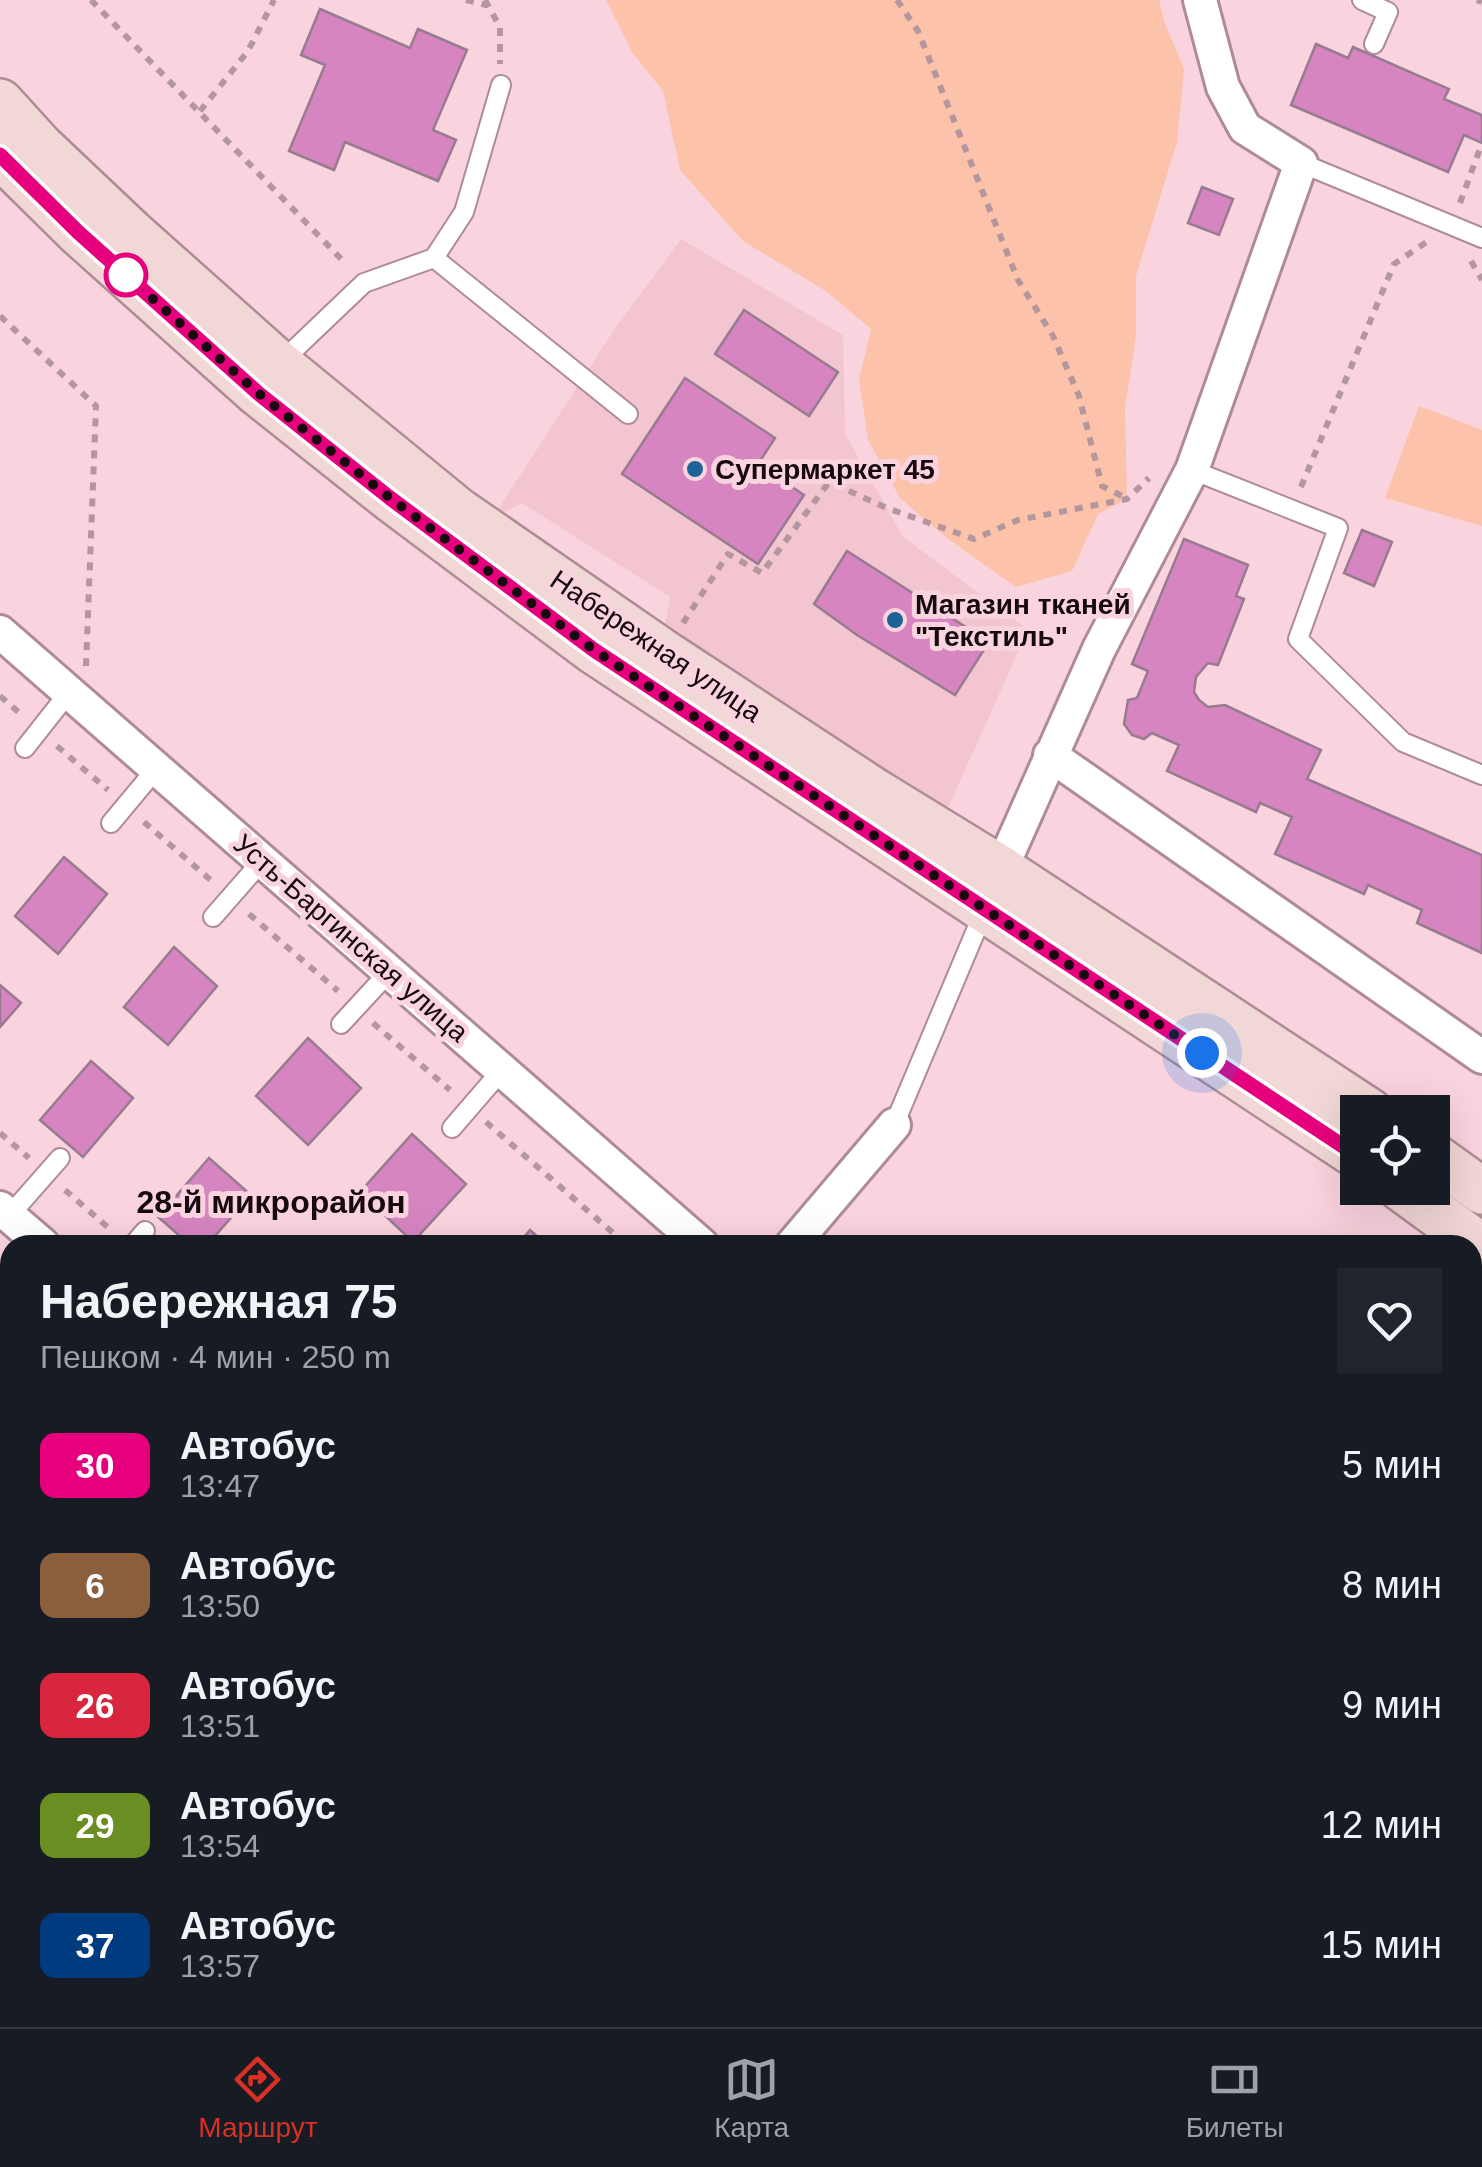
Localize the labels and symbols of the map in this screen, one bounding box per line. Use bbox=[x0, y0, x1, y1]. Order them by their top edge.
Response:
unlabelled marker bbox=[105, 254, 147, 296]
place label: Супермаркет 45 bbox=[715, 454, 935, 485]
marker: Супермаркет 45 bbox=[684, 458, 706, 480]
street label: Набережная улица bbox=[545, 564, 768, 728]
place label: Магазин тканей "Текстиль" bbox=[915, 589, 1131, 652]
marker: Магазин тканей "Текстиль" bbox=[884, 609, 906, 631]
street label: Усть-Баргинская улица bbox=[228, 828, 475, 1048]
your location bbox=[1177, 1028, 1227, 1078]
district label: 28-й микрорайон bbox=[136, 1184, 406, 1220]

